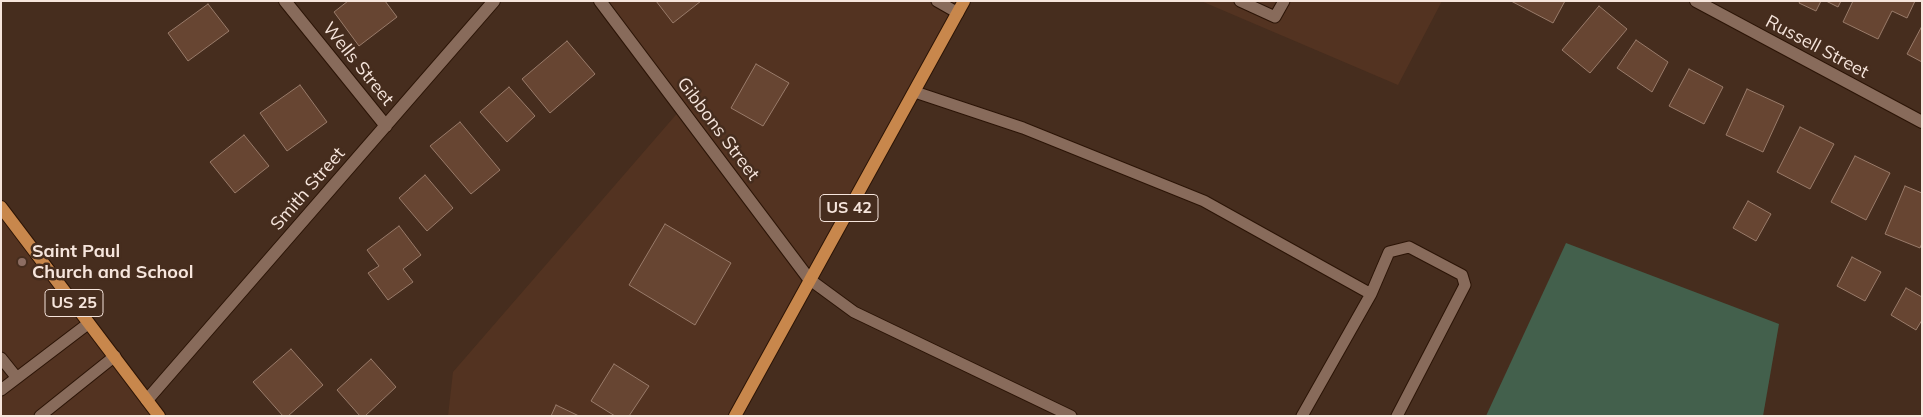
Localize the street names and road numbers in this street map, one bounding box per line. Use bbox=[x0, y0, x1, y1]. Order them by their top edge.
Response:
street label: Russell Street bbox=[1762, 11, 1872, 83]
street label: Wells Street bbox=[318, 18, 398, 110]
street label: Gibbons Street bbox=[672, 73, 764, 185]
street label: Smith Street bbox=[266, 143, 350, 235]
road number: US 42 bbox=[820, 194, 878, 222]
road number: US 25 bbox=[45, 290, 103, 316]

